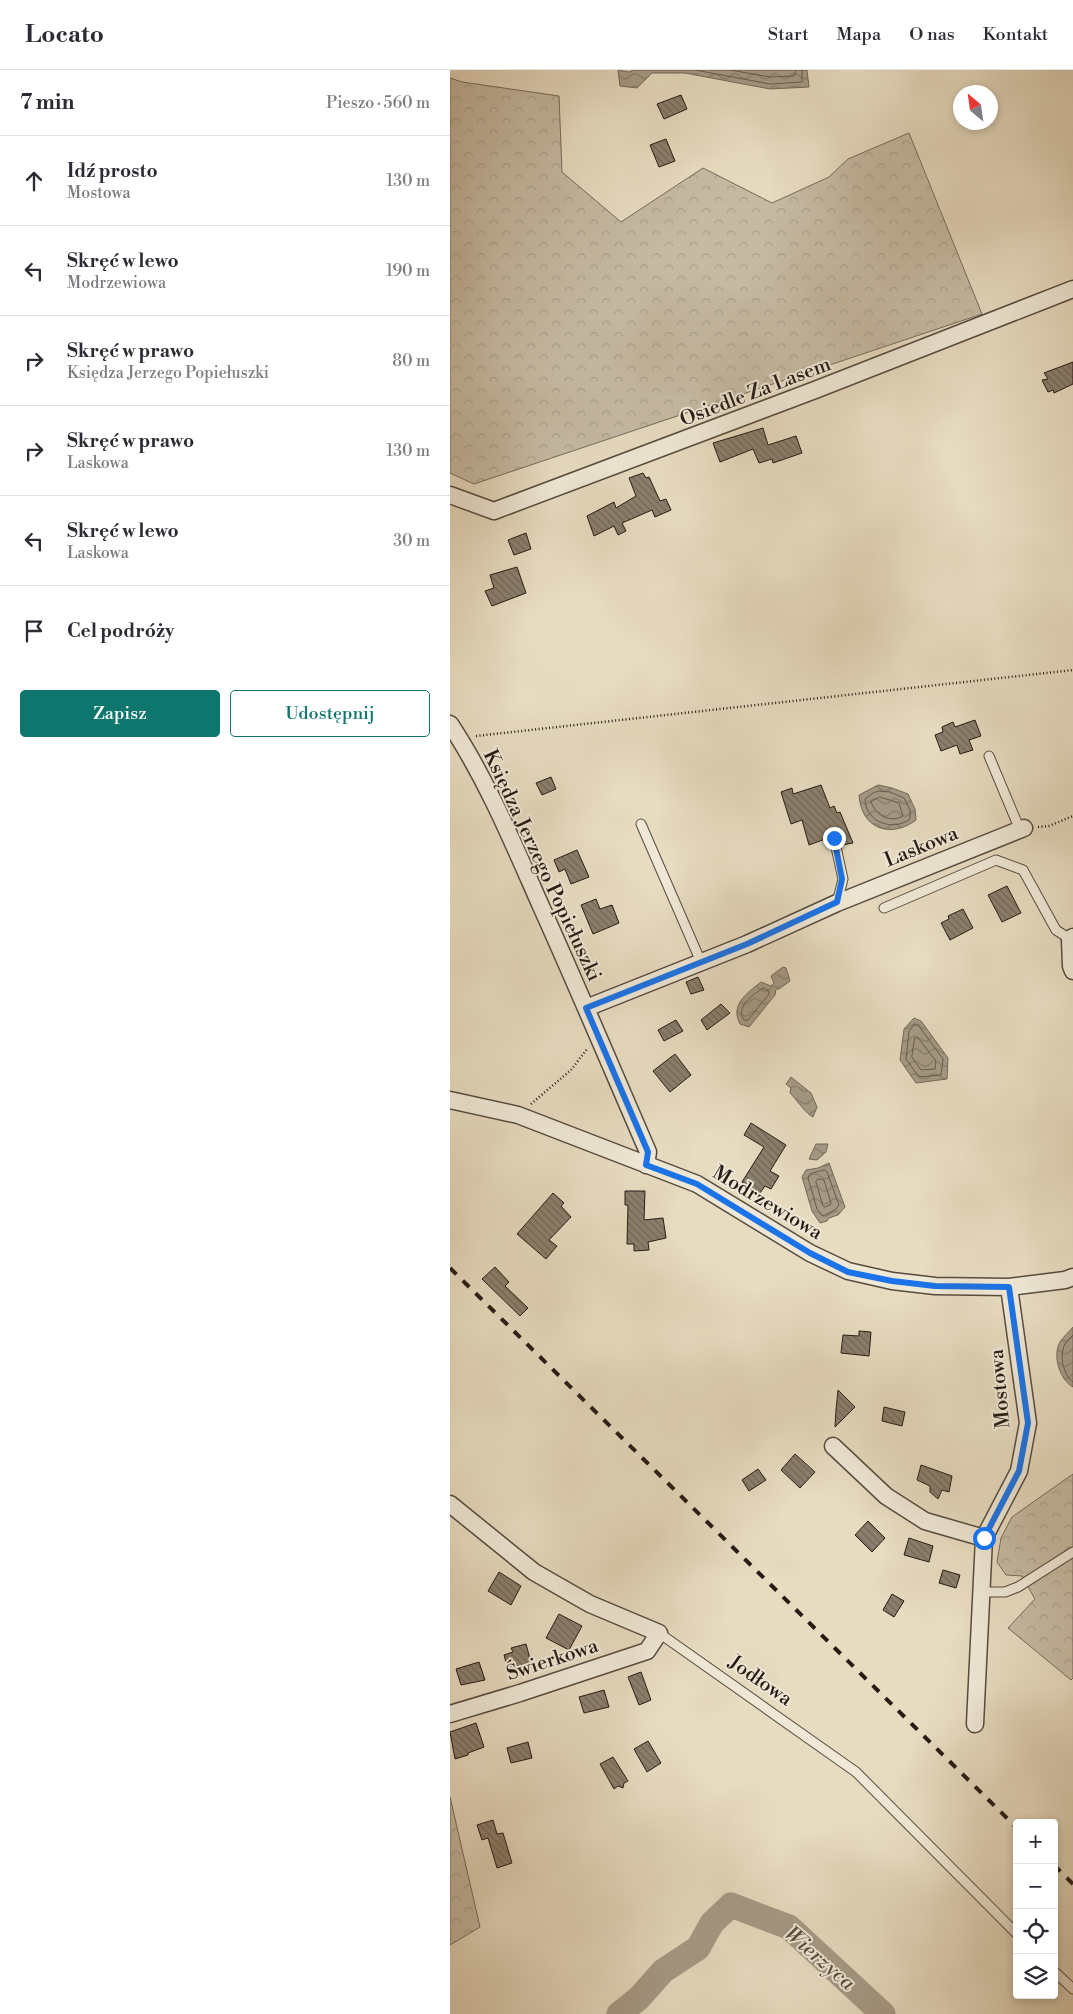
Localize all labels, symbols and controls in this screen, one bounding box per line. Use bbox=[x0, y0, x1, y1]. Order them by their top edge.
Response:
text: Locato bbox=[25, 20, 104, 50]
text: Start bbox=[768, 23, 809, 46]
text: Mapa bbox=[837, 23, 881, 46]
text: O nas bbox=[909, 23, 955, 46]
text: Kontakt bbox=[983, 23, 1048, 46]
north arrow bbox=[953, 85, 998, 130]
text: 7 min bbox=[20, 90, 74, 116]
text: Pieszo · 560 m bbox=[326, 93, 430, 113]
text: Idź prosto bbox=[67, 159, 158, 183]
icon: ahead bbox=[20, 167, 48, 195]
text: 130 m bbox=[386, 171, 430, 191]
text: Mostowa bbox=[67, 183, 131, 203]
text: Skręć w lewo bbox=[67, 249, 179, 273]
icon: left bbox=[20, 257, 48, 285]
text: 190 m bbox=[386, 261, 430, 281]
text: Modrzewiowa bbox=[67, 273, 166, 293]
text: Skręć w prawo bbox=[67, 339, 194, 363]
icon: right bbox=[20, 347, 48, 375]
text: 80 m bbox=[392, 351, 430, 371]
street label: Osiedle Za Lasem bbox=[677, 352, 835, 433]
text: Księdza Jerzego Popiełuszki bbox=[67, 363, 269, 383]
text: Skręć w prawo bbox=[67, 429, 194, 453]
icon: right bbox=[20, 437, 48, 465]
text: 130 m bbox=[386, 441, 430, 461]
text: Laskowa bbox=[67, 453, 129, 473]
text: Skręć w lewo bbox=[67, 519, 179, 543]
icon: left bbox=[20, 527, 48, 555]
text: 30 m bbox=[393, 531, 430, 551]
text: Laskowa bbox=[67, 543, 129, 563]
icon: arrive bbox=[20, 617, 48, 645]
text: Cel podróży bbox=[67, 619, 174, 643]
button: Zapisz bbox=[20, 690, 220, 737]
button: Udostępnij bbox=[230, 690, 430, 737]
street label: Księdza Jerzego Popiełuszki bbox=[477, 746, 606, 986]
street label: Laskowa bbox=[881, 821, 963, 873]
route end bbox=[823, 827, 846, 850]
street label: Modrzewiowa bbox=[708, 1161, 827, 1246]
street label: Mostowa bbox=[984, 1347, 1016, 1430]
route start bbox=[973, 1527, 996, 1550]
street label: Świerkowa bbox=[503, 1633, 602, 1687]
street label: Jodłowa bbox=[723, 1650, 798, 1713]
map controls bbox=[1013, 1819, 1058, 1999]
button: + bbox=[1013, 1819, 1058, 1864]
button: − bbox=[1013, 1864, 1058, 1909]
button: locate bbox=[1013, 1909, 1058, 1954]
water label: Wierzyca bbox=[779, 1921, 860, 1997]
button: layers bbox=[1013, 1954, 1058, 1999]

